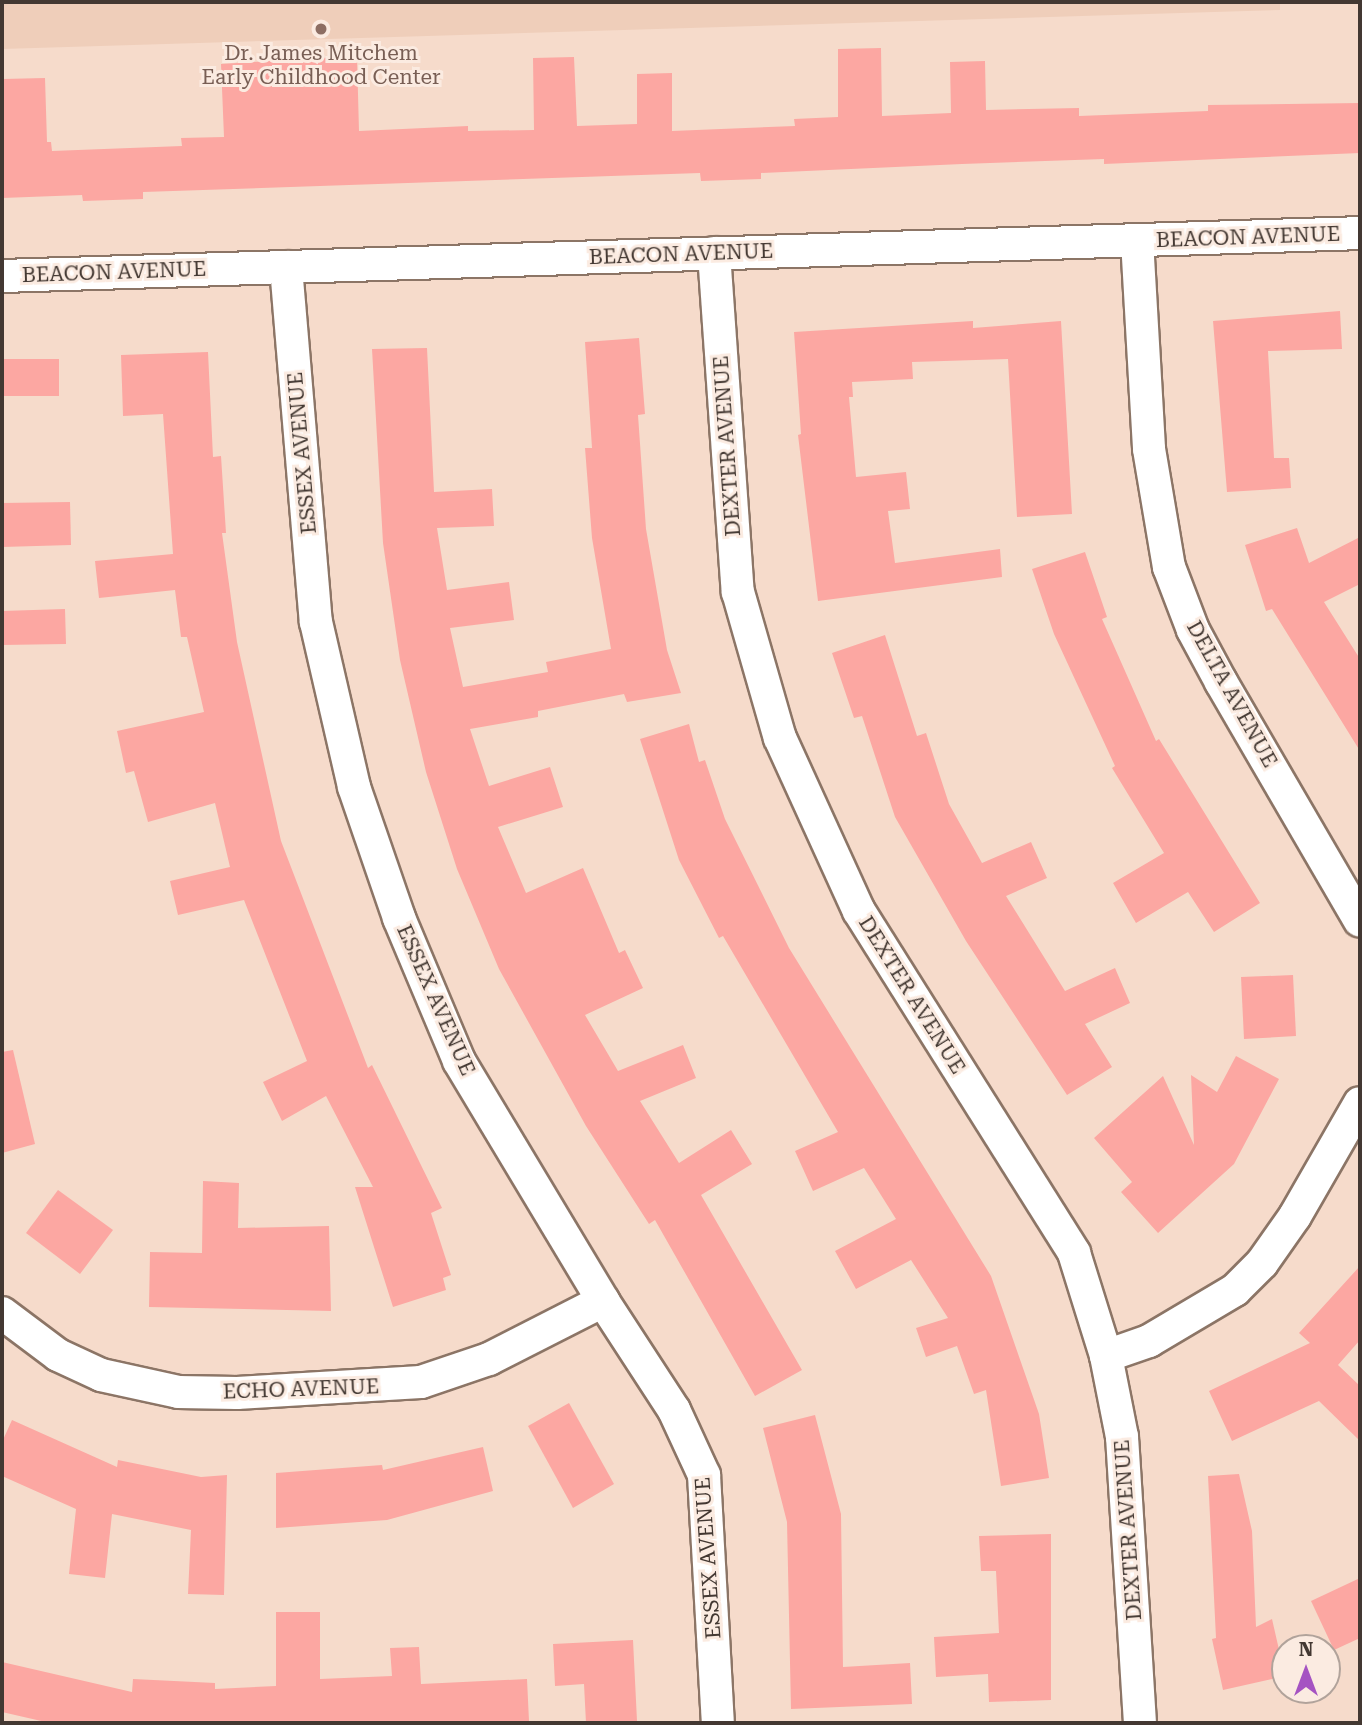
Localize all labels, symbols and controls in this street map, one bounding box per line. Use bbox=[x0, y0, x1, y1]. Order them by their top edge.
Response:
marker: Dr. James Mitchem Early Childhood Center bbox=[313, 21, 329, 37]
place label: Dr. James Mitchem Early Childhood Center bbox=[201, 40, 441, 90]
street label: BEACON AVENUE bbox=[1155, 221, 1341, 253]
street label: BEACON AVENUE bbox=[588, 238, 774, 270]
street label: BEACON AVENUE bbox=[21, 256, 207, 288]
street label: DEXTER AVENUE bbox=[708, 355, 746, 537]
street label: ESSEX AVENUE bbox=[282, 371, 322, 535]
street label: DELTA AVENUE bbox=[1181, 616, 1283, 772]
street label: DEXTER AVENUE bbox=[853, 911, 971, 1079]
street label: ESSEX AVENUE bbox=[391, 921, 481, 1079]
street label: ECHO AVENUE bbox=[222, 1374, 380, 1404]
street label: DEXTER AVENUE bbox=[1109, 1439, 1147, 1621]
street label: ESSEX AVENUE bbox=[690, 1476, 726, 1640]
north arrow bbox=[1271, 1634, 1341, 1704]
text: N bbox=[1299, 1638, 1313, 1661]

